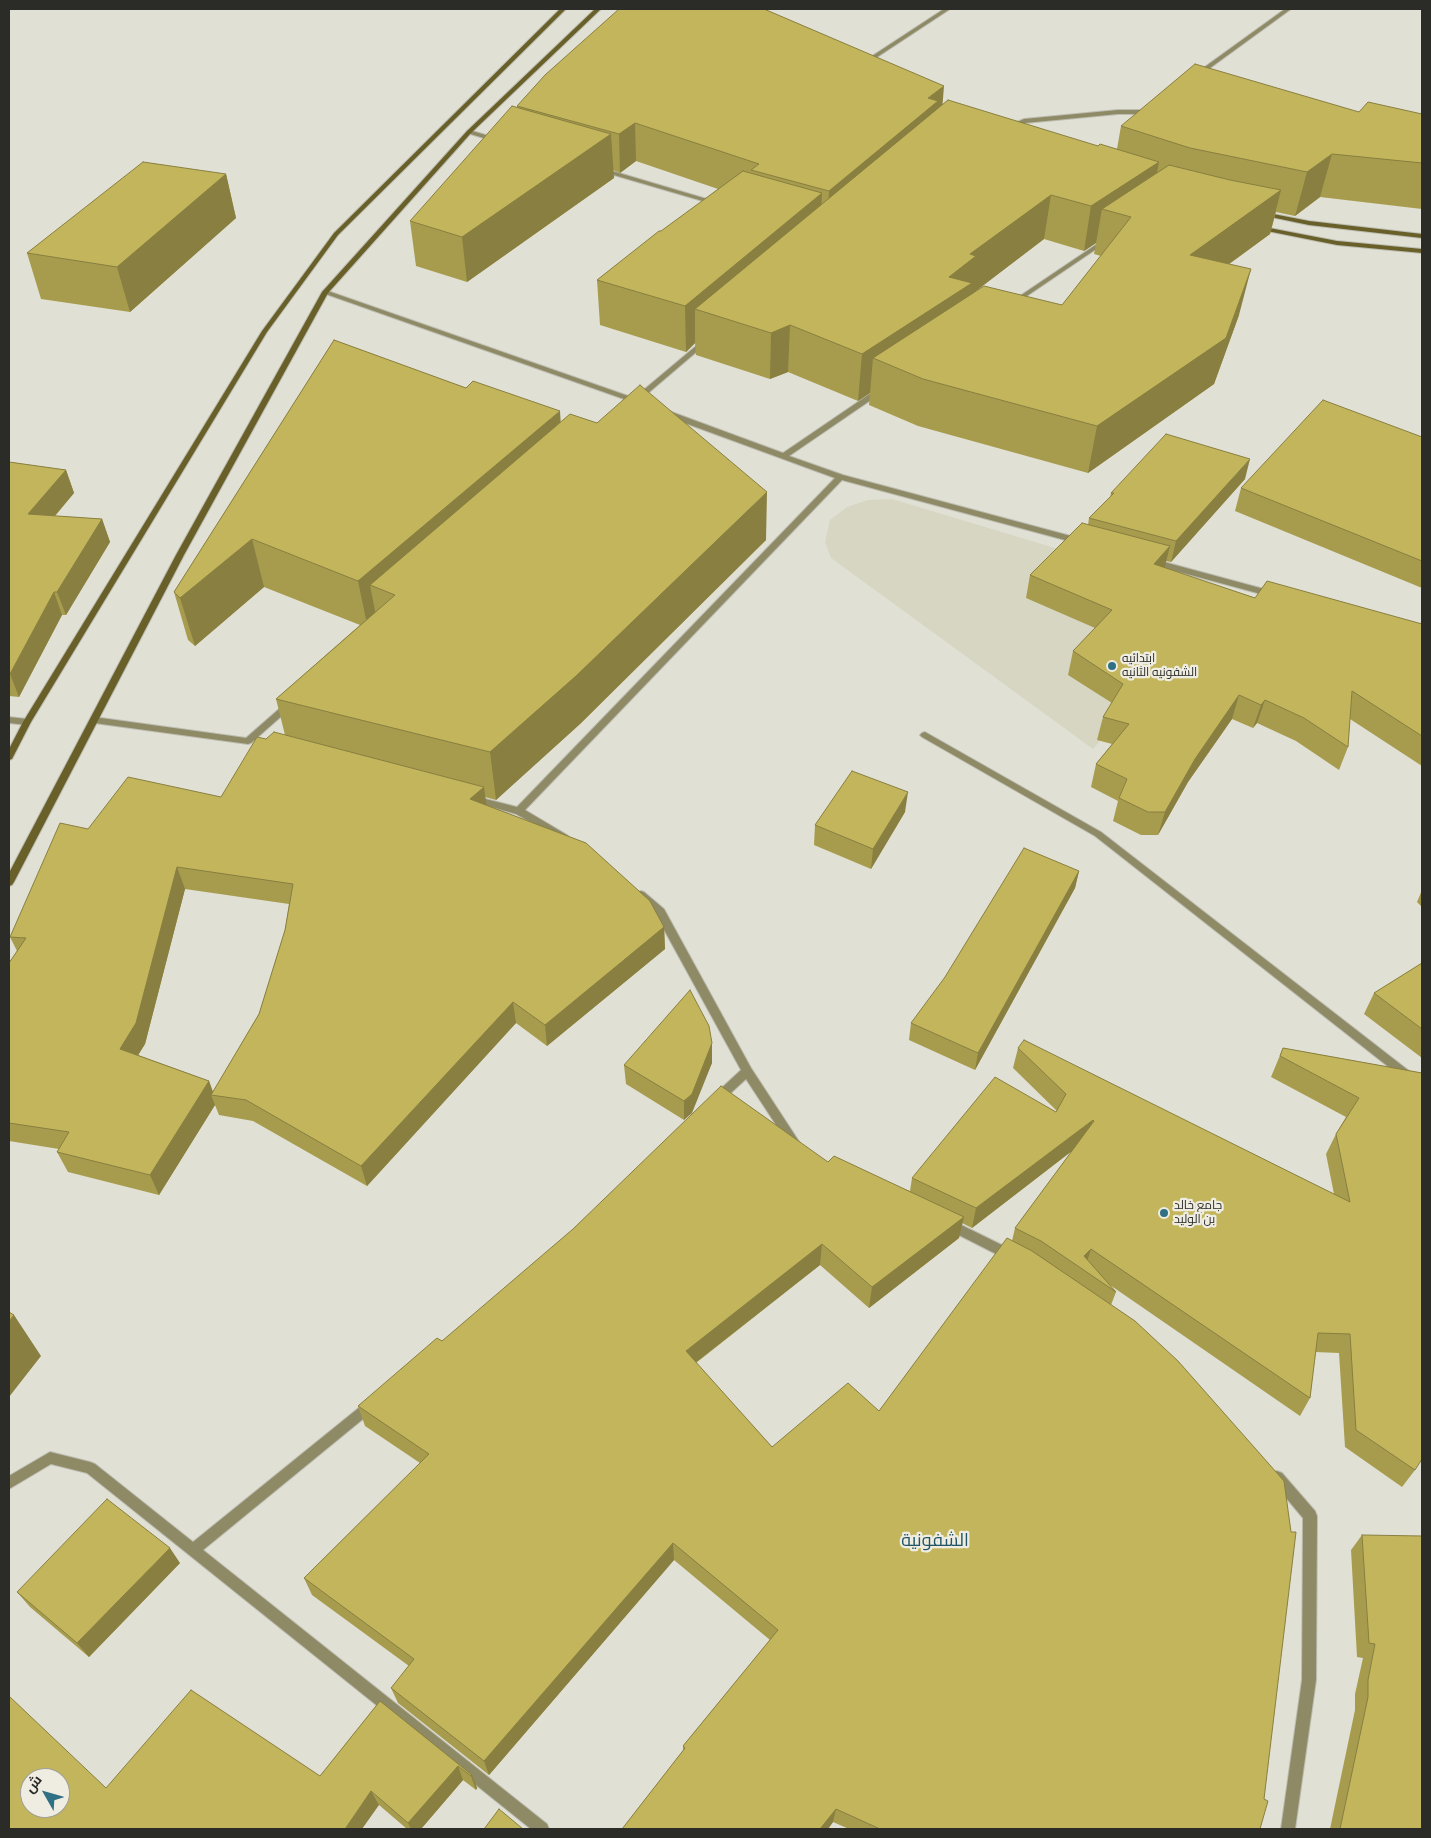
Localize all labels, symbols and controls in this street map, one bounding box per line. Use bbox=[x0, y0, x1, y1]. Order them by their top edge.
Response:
place label: ابتدائيه الشفونيه الثانيه bbox=[1122, 652, 1197, 680]
marker: ابتدائيه الشفونيه الثانيه bbox=[1106, 660, 1118, 672]
place label: جامع خالد بن الوليد bbox=[1174, 1199, 1222, 1227]
marker: جامع خالد بن الوليد bbox=[1158, 1207, 1170, 1219]
district label: الشفونية bbox=[901, 1530, 969, 1552]
north arrow bbox=[20, 1768, 70, 1818]
text: ش bbox=[21, 1772, 46, 1796]

